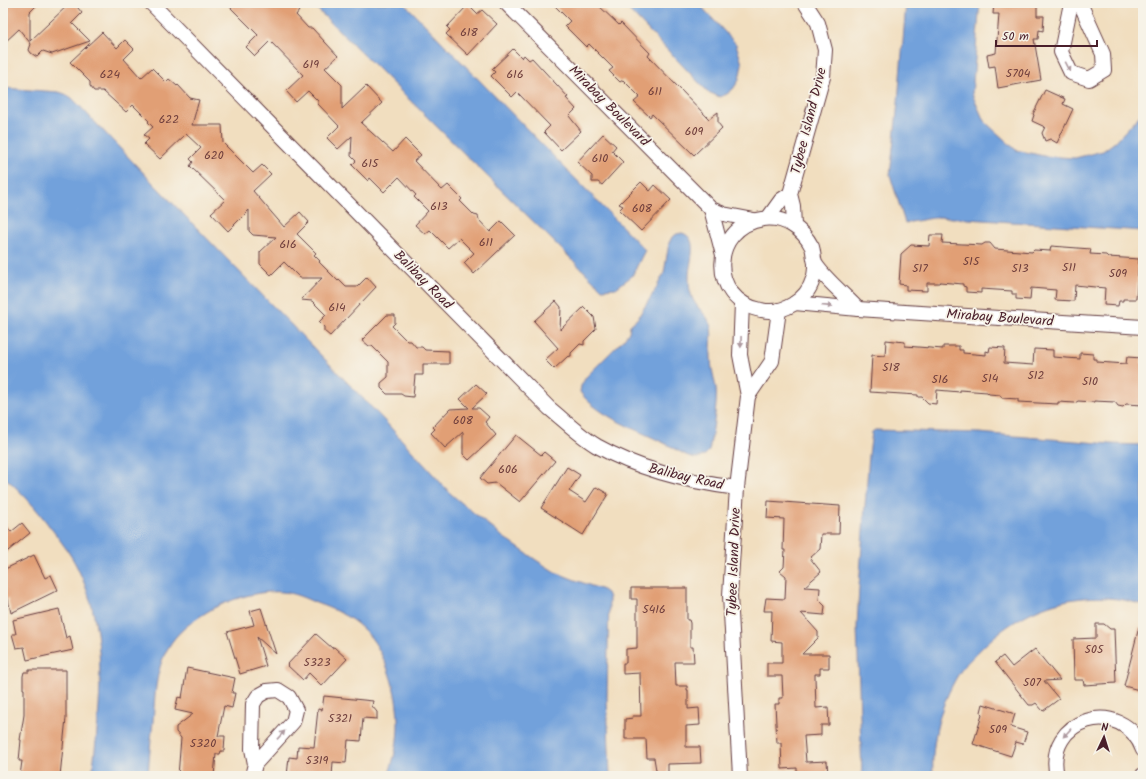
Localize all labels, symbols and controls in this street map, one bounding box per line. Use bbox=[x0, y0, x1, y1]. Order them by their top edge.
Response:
scale bar bbox=[996, 22, 1097, 48]
house number: 618 bbox=[460, 23, 479, 42]
text: 50 m bbox=[1002, 27, 1029, 46]
house number: 619 bbox=[303, 55, 319, 74]
street label: Mirabay Boulevard bbox=[563, 60, 655, 152]
one-way arrow bbox=[1065, 61, 1071, 73]
house number: 5704 bbox=[1006, 64, 1031, 83]
house number: 624 bbox=[100, 65, 121, 84]
house number: 616 bbox=[506, 65, 524, 84]
street label: Tybee Island Drive bbox=[785, 65, 833, 177]
house number: 611 bbox=[648, 82, 662, 101]
house number: 622 bbox=[159, 110, 179, 129]
house number: 609 bbox=[685, 122, 703, 141]
house number: 620 bbox=[204, 146, 224, 165]
house number: 610 bbox=[592, 149, 608, 168]
house number: 615 bbox=[362, 154, 380, 173]
house number: 613 bbox=[430, 197, 448, 216]
house number: 608 bbox=[632, 199, 653, 218]
house number: 611 bbox=[479, 233, 493, 252]
house number: 616 bbox=[279, 235, 297, 254]
street label: Balibay Road bbox=[388, 245, 459, 316]
house number: 515 bbox=[963, 252, 981, 271]
house number: 511 bbox=[1062, 258, 1076, 277]
house number: 517 bbox=[912, 259, 928, 278]
house number: 513 bbox=[1011, 259, 1029, 278]
house number: 509 bbox=[1109, 264, 1127, 283]
house number: 614 bbox=[328, 298, 346, 317]
one-way arrow bbox=[821, 303, 833, 309]
street label: Mirabay Boulevard bbox=[946, 303, 1055, 333]
one-way arrow bbox=[738, 336, 744, 349]
house number: 518 bbox=[882, 358, 900, 377]
house number: 512 bbox=[1027, 366, 1045, 385]
house number: 514 bbox=[982, 369, 999, 388]
house number: 516 bbox=[932, 370, 948, 389]
house number: 510 bbox=[1082, 372, 1098, 391]
house number: 608 bbox=[453, 411, 474, 430]
street label: Balibay Road bbox=[646, 458, 727, 497]
house number: 606 bbox=[498, 460, 518, 479]
street label: Tybee Island Drive bbox=[721, 506, 747, 617]
house number: 5416 bbox=[642, 600, 666, 619]
house number: 505 bbox=[1085, 640, 1105, 659]
house number: 5323 bbox=[303, 653, 331, 672]
house number: 507 bbox=[1023, 673, 1041, 692]
house number: 5321 bbox=[328, 709, 352, 728]
north arrow bbox=[1084, 717, 1124, 757]
text: N bbox=[1101, 719, 1109, 737]
house number: 509 bbox=[989, 720, 1007, 739]
one-way arrow bbox=[1062, 728, 1072, 738]
one-way arrow bbox=[276, 730, 286, 740]
house number: 5320 bbox=[190, 734, 216, 753]
house number: 5319 bbox=[306, 751, 329, 770]

